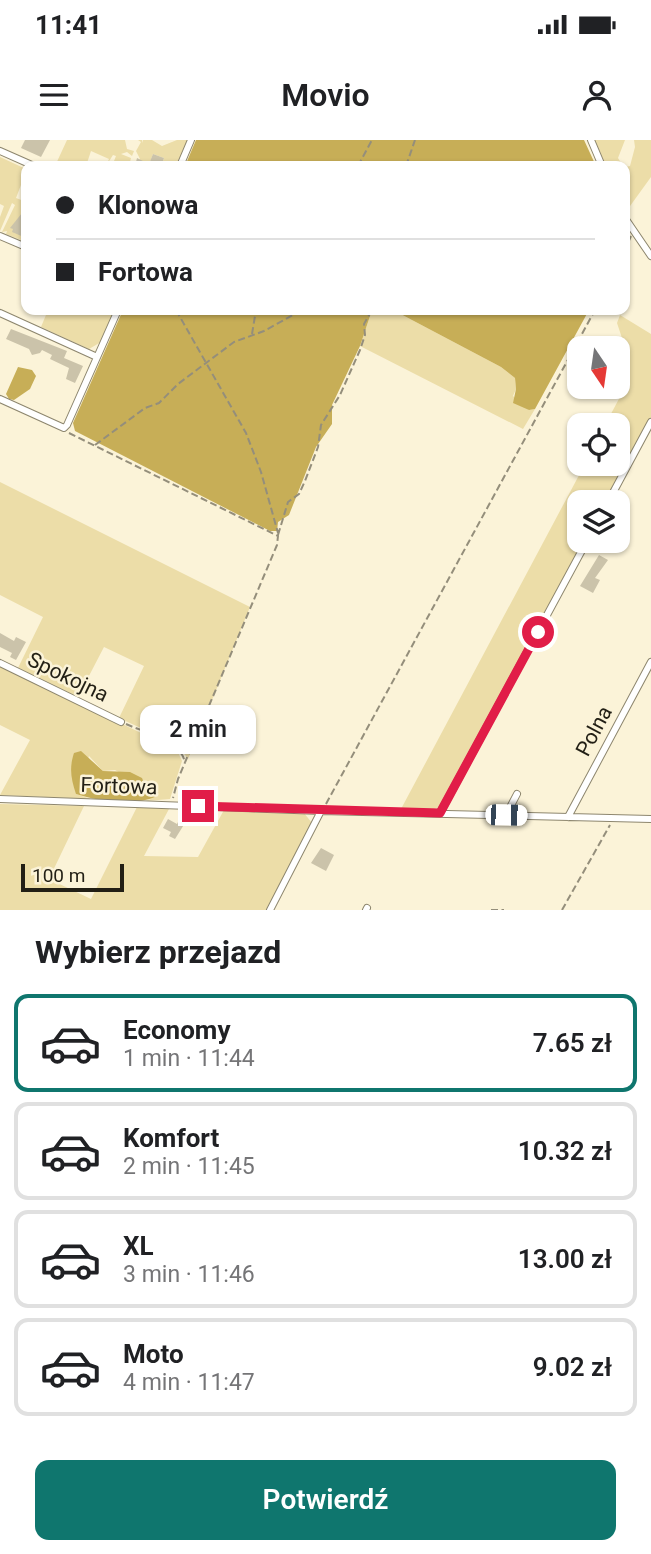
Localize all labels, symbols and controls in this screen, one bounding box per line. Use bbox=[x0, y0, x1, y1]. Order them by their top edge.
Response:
text: 11:41 bbox=[35, 10, 102, 40]
icon: menu bbox=[35, 76, 73, 114]
text: Movio bbox=[281, 76, 370, 114]
icon: person bbox=[578, 76, 616, 114]
text: Klonowa bbox=[98, 190, 198, 220]
text: Fortowa bbox=[98, 257, 193, 287]
north arrow bbox=[567, 336, 630, 399]
map controls bbox=[567, 336, 630, 553]
button: locate bbox=[567, 413, 630, 476]
button: layers bbox=[567, 490, 630, 553]
route start bbox=[522, 616, 554, 648]
street label: Spokojna bbox=[24, 647, 112, 707]
street label: Polna bbox=[571, 702, 617, 760]
callout: 2 min bbox=[140, 704, 256, 754]
text: 2 min bbox=[169, 716, 227, 743]
street label: Fortowa bbox=[80, 773, 158, 799]
route end bbox=[182, 790, 214, 822]
car bbox=[485, 804, 528, 826]
scale bar bbox=[21, 861, 124, 893]
text: 100 m bbox=[32, 864, 85, 887]
text: Wybierz przejazd bbox=[35, 933, 281, 971]
icon: car bbox=[39, 1012, 102, 1075]
text: Economy bbox=[123, 1015, 230, 1045]
text: 7.65 zł bbox=[533, 1028, 612, 1058]
text: 1 min · 11:44 bbox=[123, 1045, 255, 1072]
icon: car bbox=[39, 1120, 102, 1183]
text: Komfort bbox=[123, 1123, 219, 1153]
text: 10.32 zł bbox=[518, 1136, 612, 1166]
text: 2 min · 11:45 bbox=[123, 1153, 255, 1180]
icon: car bbox=[39, 1228, 102, 1291]
text: XL bbox=[123, 1231, 154, 1261]
text: 13.00 zł bbox=[518, 1244, 612, 1274]
text: 3 min · 11:46 bbox=[123, 1261, 255, 1288]
icon: car bbox=[39, 1336, 102, 1399]
text: Moto bbox=[123, 1339, 184, 1369]
text: 9.02 zł bbox=[533, 1352, 612, 1382]
text: 4 min · 11:47 bbox=[123, 1369, 255, 1396]
button: Potwierdź bbox=[35, 1460, 616, 1540]

